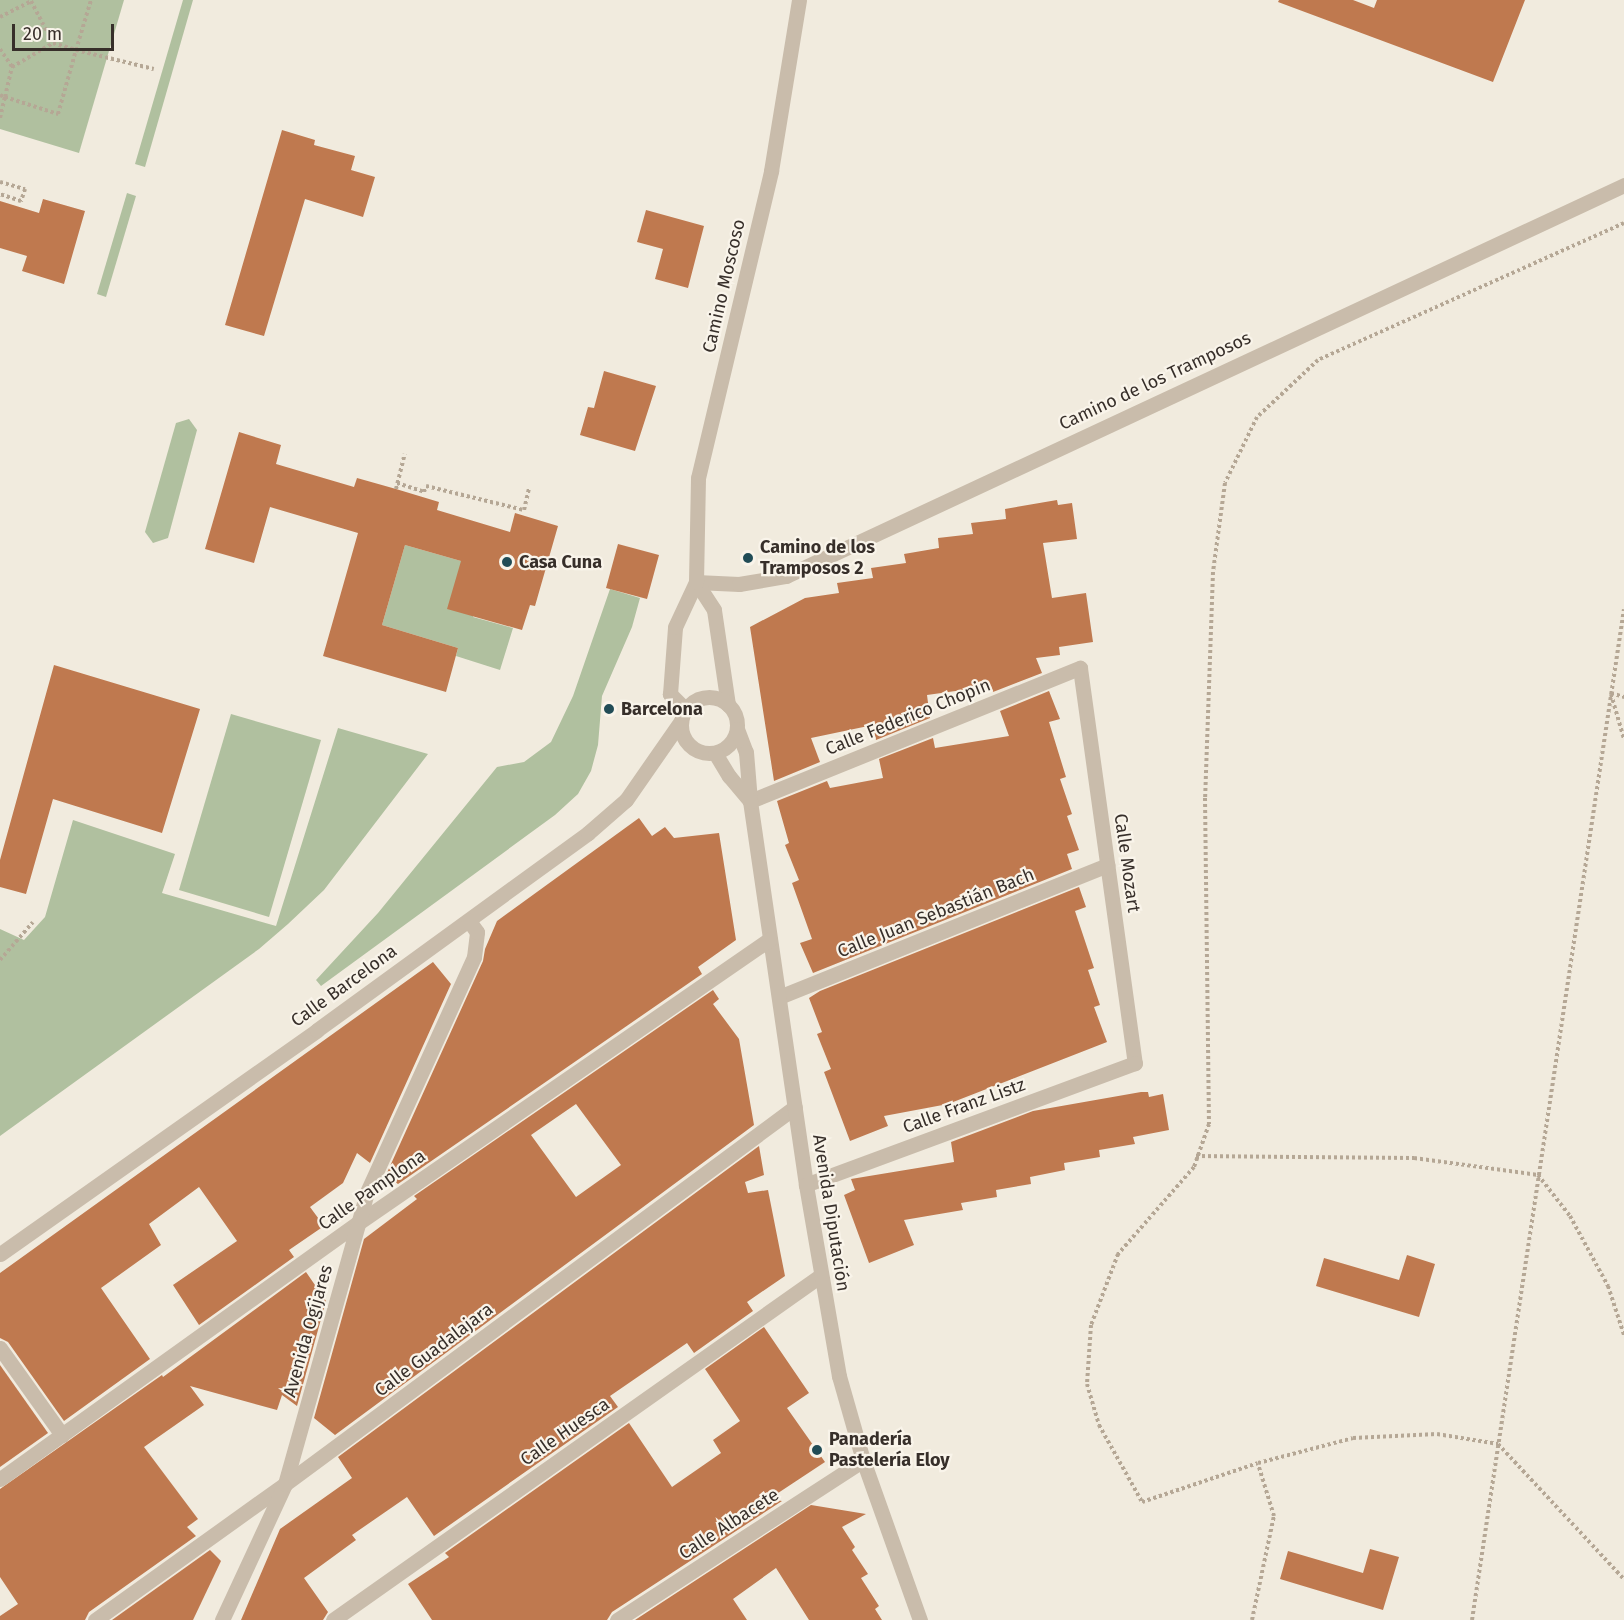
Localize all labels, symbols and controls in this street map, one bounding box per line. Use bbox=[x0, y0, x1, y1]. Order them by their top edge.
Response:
scale bar bbox=[15, 12, 117, 50]
text: 20 m bbox=[23, 23, 62, 45]
street label: Camino Moscoso bbox=[698, 217, 750, 355]
street label: Camino de los Tramposos bbox=[1056, 327, 1254, 435]
place label: Camino de los Tramposos 2 bbox=[760, 537, 875, 580]
place label: Casa Cuna bbox=[519, 551, 602, 573]
marker: Camino de los Tramposos 2 bbox=[741, 551, 755, 565]
marker: Casa Cuna bbox=[500, 555, 514, 569]
street label: Calle Federico Chopin bbox=[822, 674, 994, 760]
place label: Barcelona bbox=[621, 698, 703, 720]
marker: Barcelona bbox=[602, 702, 616, 716]
street label: Calle Mozart bbox=[1109, 812, 1145, 914]
street label: Calle Juan Sebastián Bach bbox=[834, 864, 1038, 962]
street label: Calle Barcelona bbox=[287, 940, 401, 1032]
street label: Calle Franz Listz bbox=[900, 1074, 1028, 1138]
street label: Avenida Diputación bbox=[808, 1133, 854, 1293]
street label: Calle Pamplona bbox=[314, 1145, 430, 1235]
street label: Avenida Ogíjares bbox=[279, 1262, 337, 1400]
street label: Calle Guadalajara bbox=[371, 1299, 497, 1401]
street label: Calle Huesca bbox=[516, 1393, 614, 1471]
place label: Panadería Pastelería Eloy bbox=[829, 1429, 950, 1472]
marker: Panadería Pastelería Eloy bbox=[810, 1443, 824, 1457]
street label: Calle Albacete bbox=[675, 1484, 783, 1564]

